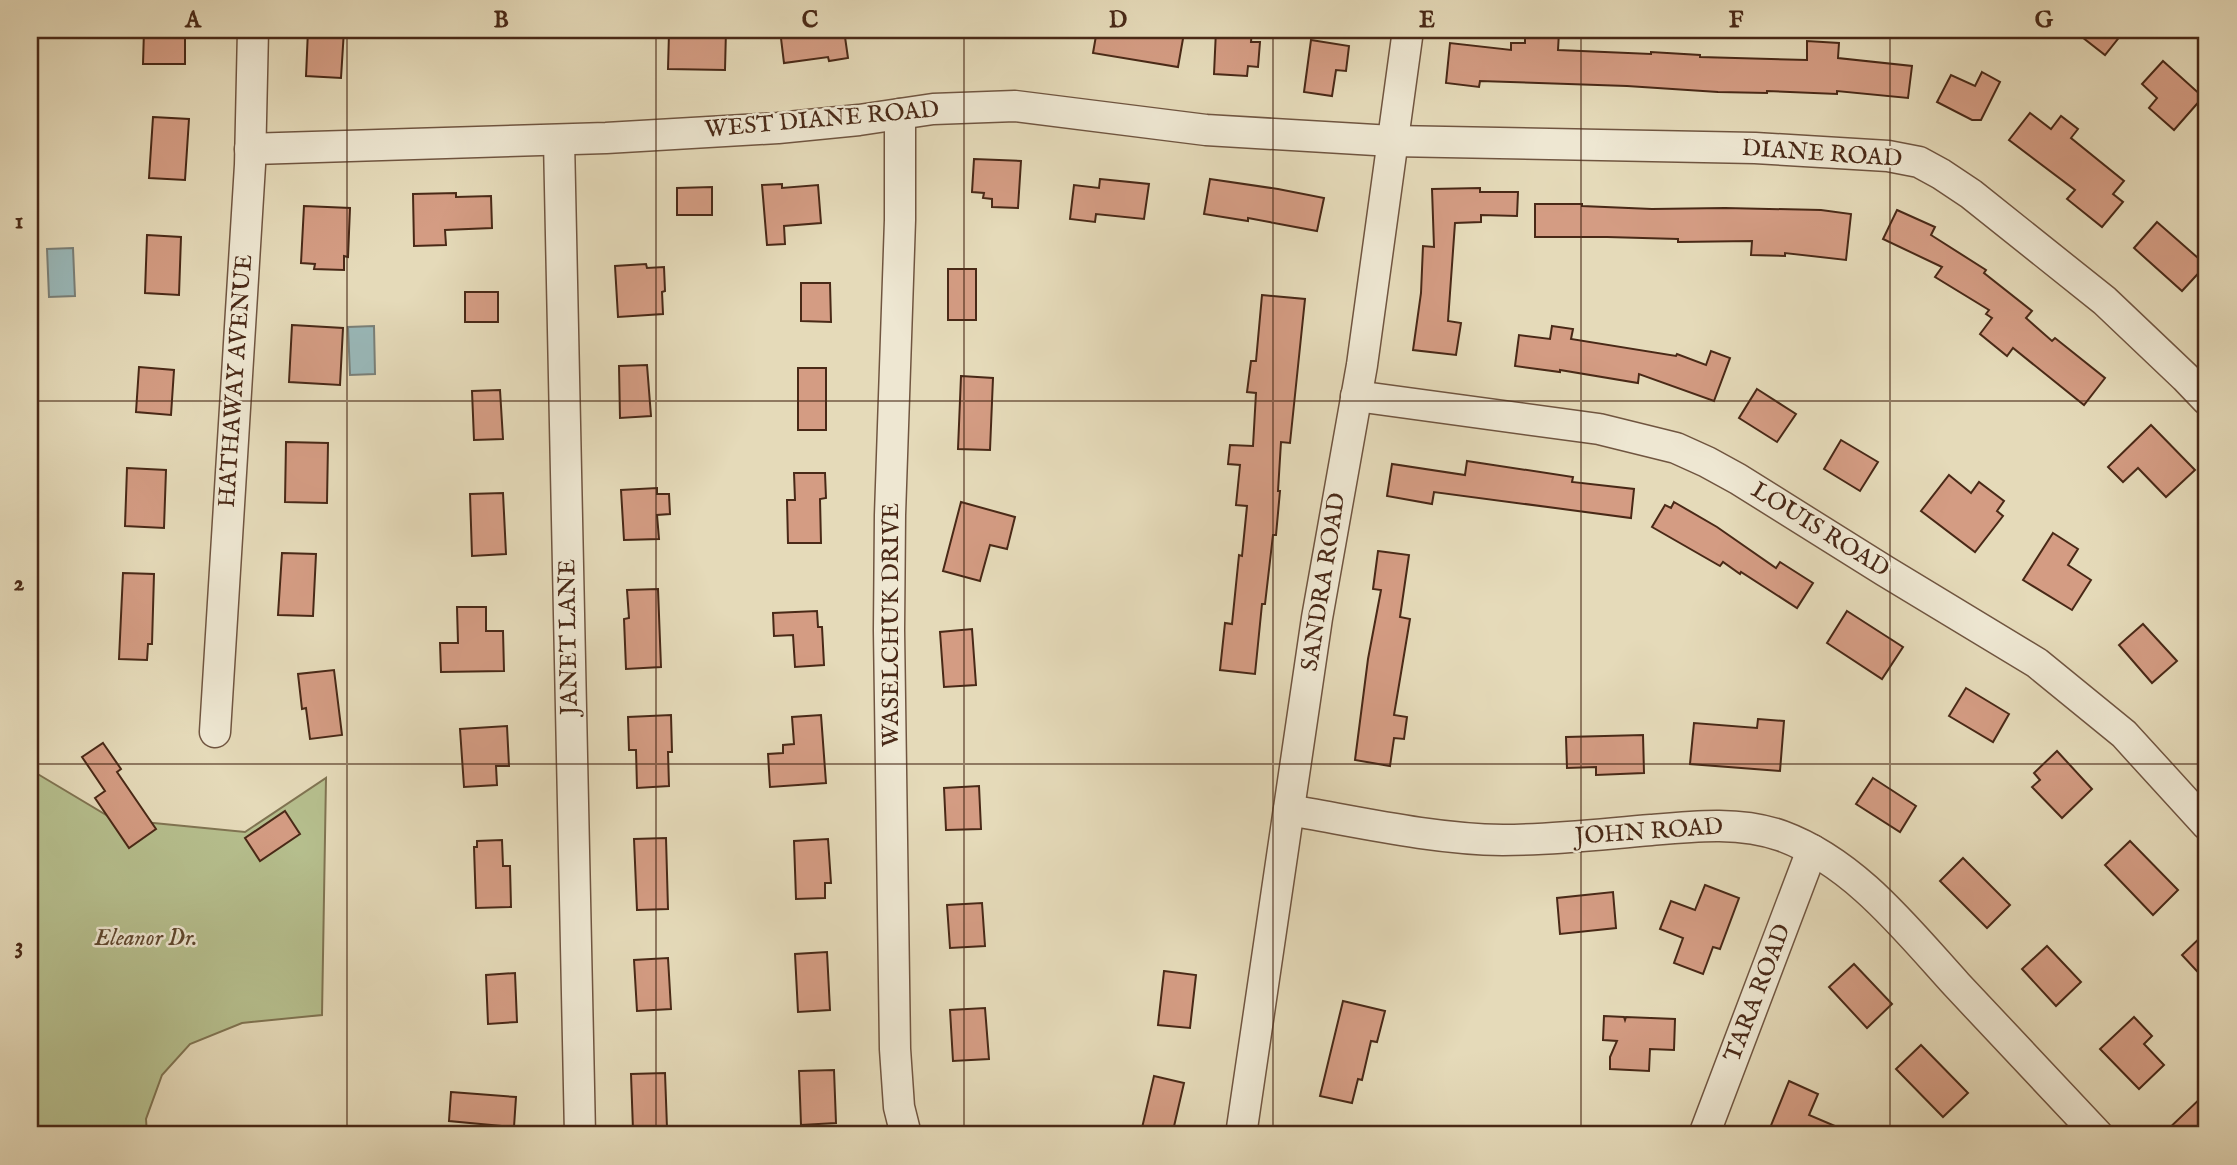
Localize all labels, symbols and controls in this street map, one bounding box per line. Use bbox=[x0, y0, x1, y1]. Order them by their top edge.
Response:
text: A bbox=[184, 6, 202, 35]
text: B bbox=[493, 6, 509, 35]
text: C bbox=[802, 6, 819, 35]
text: D bbox=[1109, 6, 1127, 35]
text: E bbox=[1419, 6, 1435, 35]
text: F bbox=[1729, 6, 1744, 35]
text: G bbox=[2035, 6, 2054, 35]
street label: WEST DIANE ROAD bbox=[703, 94, 941, 146]
street label: DIANE ROAD bbox=[1741, 133, 1903, 175]
text: 1 bbox=[15, 207, 23, 236]
street label: HATHAWAY AVENUE bbox=[212, 253, 260, 509]
street label: LOUIS ROAD bbox=[1745, 475, 1895, 585]
street label: SANDRA ROAD bbox=[1295, 490, 1353, 674]
street label: WASELCHUK DRIVE bbox=[876, 503, 907, 747]
street label: JANET LANE bbox=[552, 559, 586, 718]
text: 2 bbox=[14, 569, 25, 598]
street label: JOHN ROAD bbox=[1571, 811, 1724, 853]
street label: TARA ROAD bbox=[1718, 920, 1798, 1066]
park label: Eleanor Dr. bbox=[93, 923, 198, 954]
text: 3 bbox=[15, 932, 23, 961]

